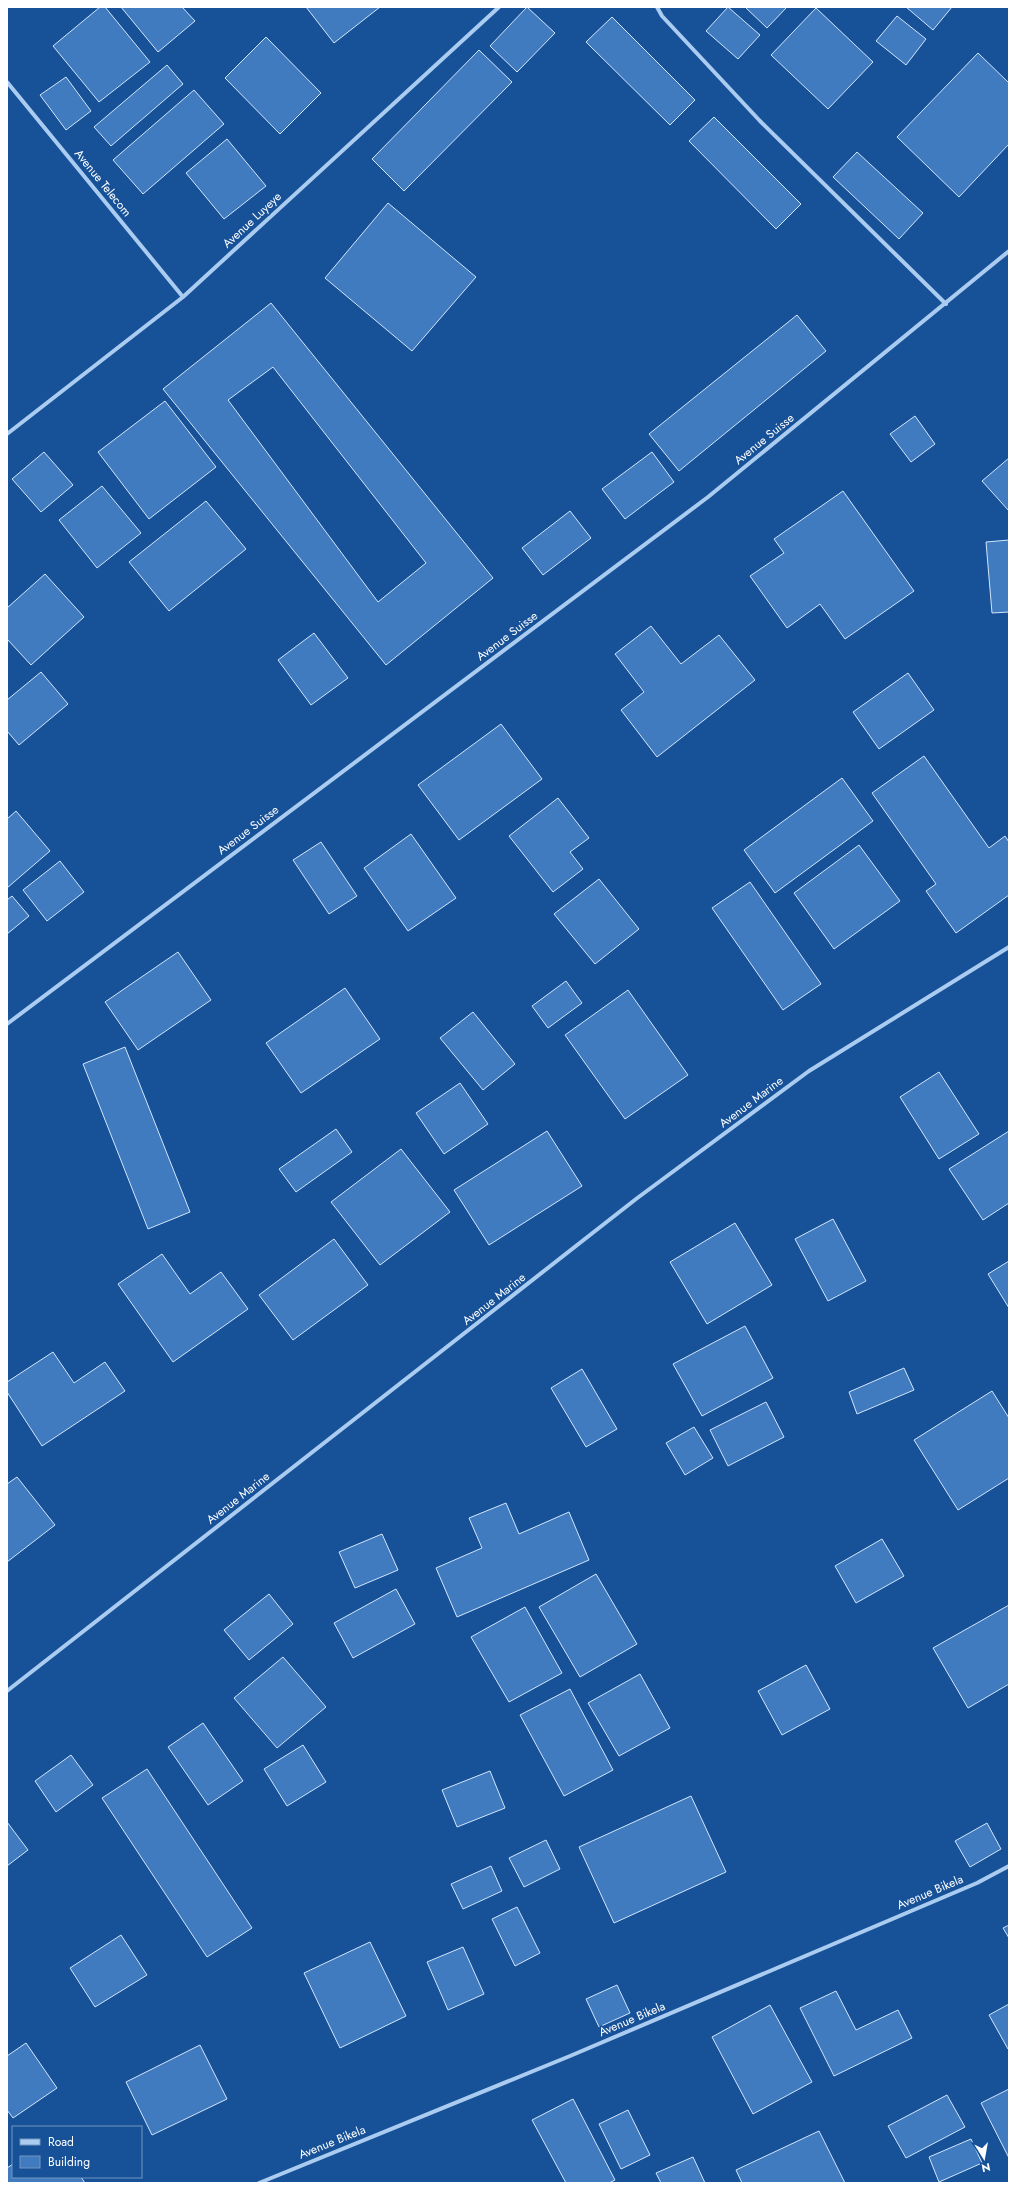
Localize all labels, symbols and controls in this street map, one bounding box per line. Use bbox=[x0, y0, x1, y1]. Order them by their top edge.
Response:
street label: Avenue Telecom bbox=[70, 145, 136, 221]
street label: Avenue Luyeye bbox=[218, 188, 286, 252]
street label: Avenue Suisse bbox=[730, 409, 798, 469]
street label: Avenue Suisse bbox=[472, 607, 542, 665]
street label: Avenue Suisse bbox=[213, 801, 283, 859]
street label: Avenue Marine bbox=[715, 1072, 787, 1132]
street label: Avenue Marine bbox=[458, 1268, 530, 1330]
street label: Avenue Marine bbox=[202, 1467, 274, 1529]
street label: Avenue Bikela bbox=[894, 1870, 966, 1914]
street label: Avenue Bikela bbox=[596, 1997, 668, 2041]
street label: Avenue Bikela bbox=[296, 2120, 368, 2164]
legend bbox=[12, 2126, 142, 2178]
text: Road bbox=[48, 2133, 74, 2151]
north arrow bbox=[964, 2138, 1004, 2178]
text: Building bbox=[48, 2153, 90, 2171]
text: N bbox=[980, 2159, 992, 2177]

